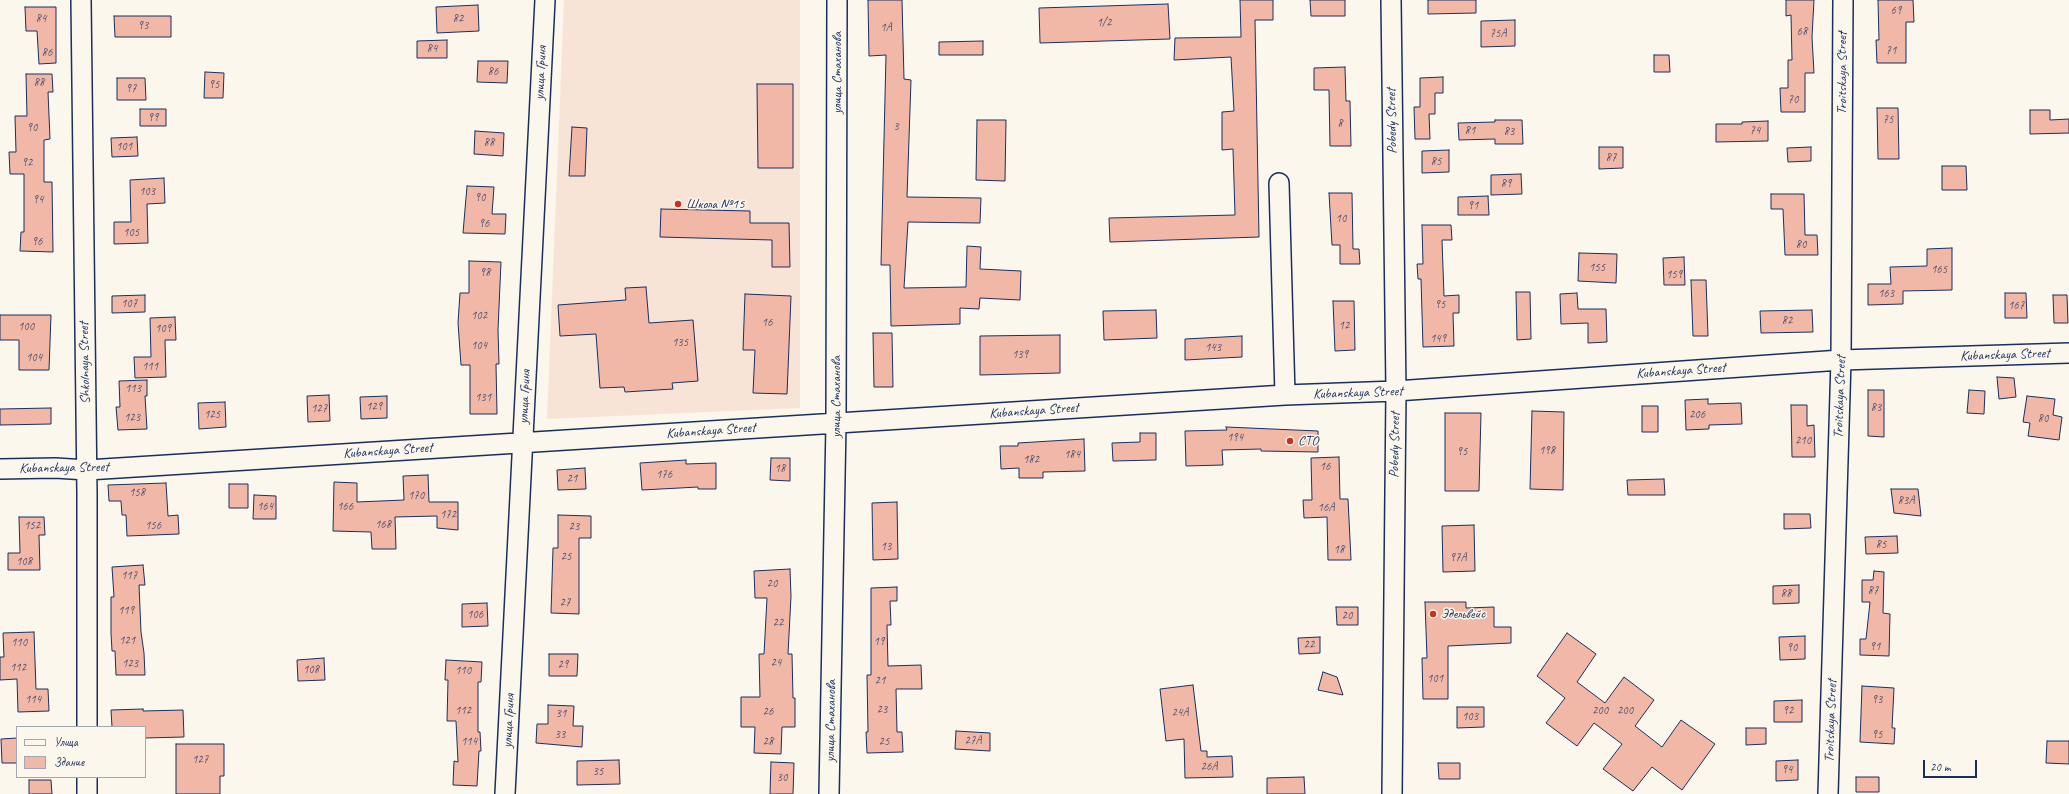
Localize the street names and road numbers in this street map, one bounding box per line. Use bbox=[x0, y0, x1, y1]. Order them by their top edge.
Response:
street label: улица Стаханова bbox=[829, 32, 845, 114]
street label: Troitskaya Street bbox=[1834, 32, 1850, 114]
street label: улица Гриня bbox=[531, 45, 551, 101]
street label: Pobedy Street bbox=[1383, 88, 1401, 154]
street label: Shkolnaya Street bbox=[76, 322, 94, 404]
street label: Kubanskaya Street bbox=[1960, 345, 2050, 365]
street label: Troitskaya Street bbox=[1830, 355, 1850, 439]
street label: улица Стаханова bbox=[828, 356, 844, 438]
street label: Kubanskaya Street bbox=[1636, 359, 1726, 383]
street label: улица Гриня bbox=[515, 369, 535, 425]
street label: Kubanskaya Street bbox=[1313, 383, 1403, 403]
street label: Kubanskaya Street bbox=[989, 399, 1079, 423]
street label: Pobedy Street bbox=[1386, 412, 1404, 478]
street label: Kubanskaya Street bbox=[666, 419, 756, 443]
street label: Kubanskaya Street bbox=[343, 439, 433, 463]
street label: Kubanskaya Street bbox=[19, 459, 109, 477]
street label: Troitskaya Street bbox=[1821, 679, 1841, 763]
street label: улица Стаханова bbox=[822, 680, 840, 762]
street label: улица Гриня bbox=[499, 693, 519, 749]

